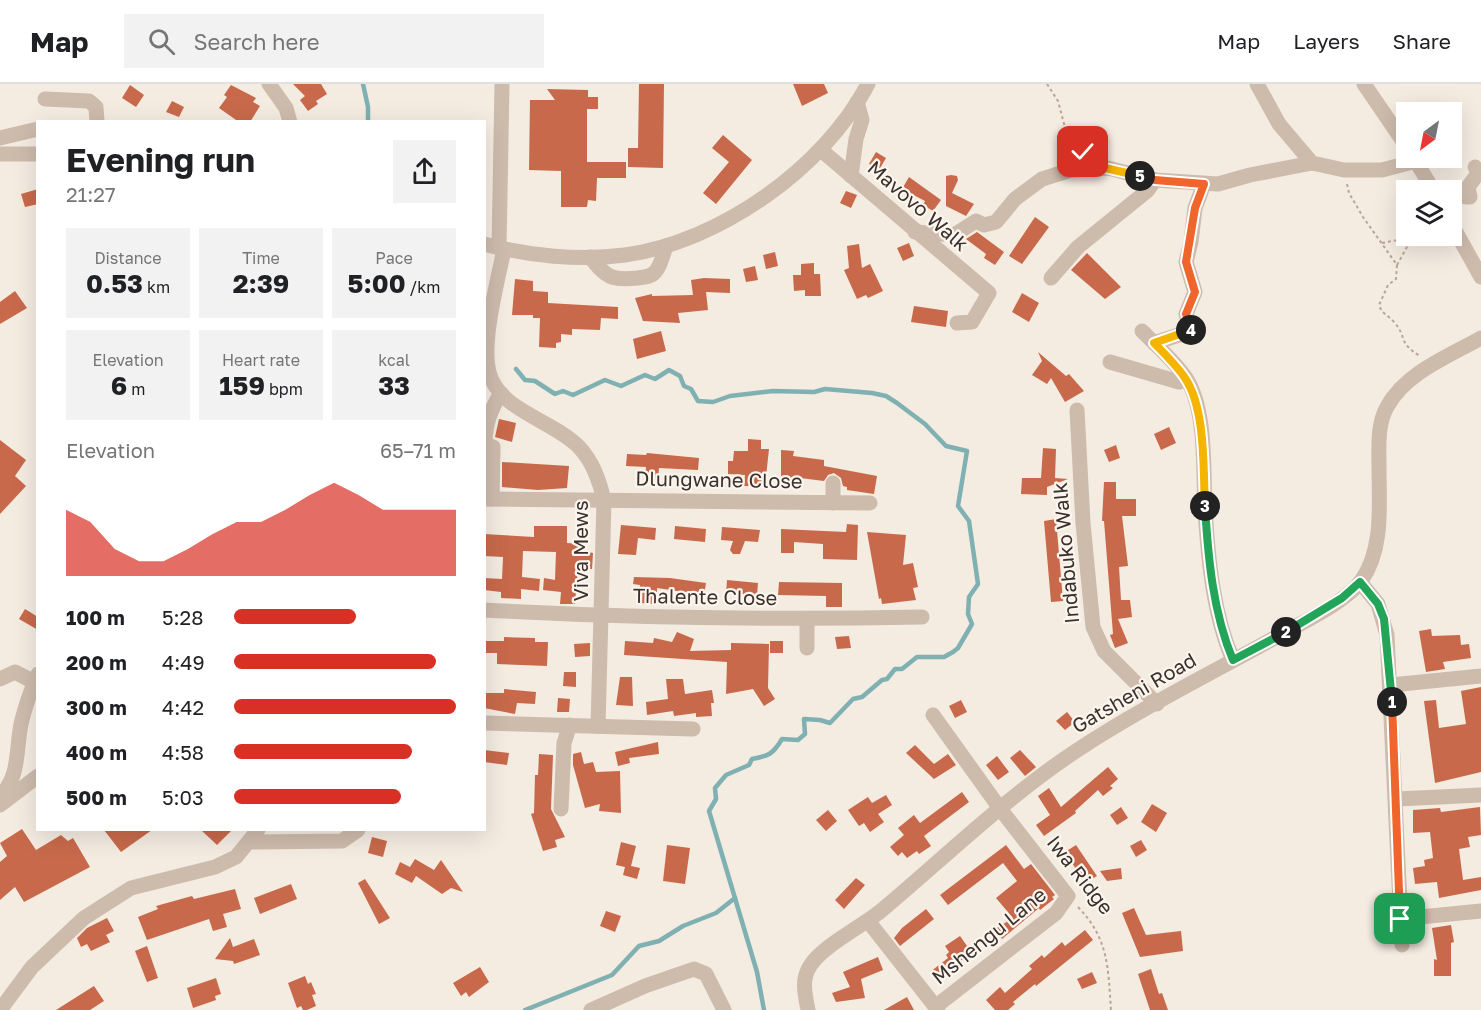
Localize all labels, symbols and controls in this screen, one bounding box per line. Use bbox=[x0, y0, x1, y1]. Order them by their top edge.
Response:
search box bbox=[124, 14, 544, 68]
text: Map bbox=[30, 25, 88, 58]
icon: search bbox=[145, 25, 178, 58]
text: Search here bbox=[193, 28, 319, 55]
text: Map bbox=[1217, 28, 1260, 54]
text: Layers bbox=[1293, 28, 1360, 54]
text: Share bbox=[1393, 28, 1451, 54]
north arrow bbox=[1396, 102, 1462, 168]
map controls bbox=[1396, 102, 1462, 246]
pin bbox=[1057, 126, 1108, 177]
icon: check bbox=[1066, 135, 1099, 168]
text: Evening run bbox=[66, 140, 255, 179]
button: share bbox=[393, 140, 456, 203]
street label: Mavovo Walk bbox=[863, 155, 974, 256]
pin: 5 bbox=[1125, 161, 1155, 191]
text: 5 bbox=[1135, 166, 1145, 186]
button: layers bbox=[1396, 180, 1462, 246]
text: 21:27 bbox=[66, 182, 116, 206]
text: Distance bbox=[94, 248, 162, 268]
text: Time bbox=[242, 248, 280, 268]
text: Pace bbox=[375, 248, 413, 268]
text: 0.53 bbox=[86, 268, 143, 299]
text: 2:39 bbox=[233, 268, 289, 299]
text: 5:00 bbox=[348, 268, 406, 299]
text: km bbox=[143, 277, 170, 297]
text: /km bbox=[406, 277, 440, 297]
pin: 4 bbox=[1176, 315, 1206, 345]
text: 4 bbox=[1186, 320, 1196, 340]
text: Elevation bbox=[92, 350, 164, 370]
text: Heart rate bbox=[222, 350, 300, 370]
text: kcal bbox=[378, 350, 410, 370]
text: 6 bbox=[111, 370, 127, 401]
text: 159 bbox=[219, 370, 265, 401]
text: 33 bbox=[378, 370, 410, 401]
text: m bbox=[127, 379, 145, 399]
text: bpm bbox=[265, 379, 303, 399]
text: Elevation bbox=[66, 438, 155, 462]
text: 65–71 m bbox=[380, 438, 456, 462]
street label: Dlungwane Close bbox=[635, 466, 803, 492]
street label: Indabuko Walk bbox=[1047, 481, 1083, 625]
pin: 3 bbox=[1190, 491, 1220, 521]
text: 3 bbox=[1200, 496, 1210, 516]
street label: Viva Mews bbox=[568, 500, 592, 602]
street label: Thalente Close bbox=[633, 583, 777, 609]
text: 100 m bbox=[66, 605, 125, 629]
text: 5:28 bbox=[162, 605, 203, 629]
pin: 2 bbox=[1271, 617, 1301, 647]
text: 2 bbox=[1281, 622, 1291, 642]
street label: Gatsheni Road bbox=[1067, 647, 1200, 737]
text: 200 m bbox=[66, 650, 127, 674]
text: 4:49 bbox=[162, 650, 205, 674]
pin: 1 bbox=[1377, 687, 1407, 717]
text: 1 bbox=[1388, 692, 1396, 712]
text: 300 m bbox=[66, 695, 127, 719]
text: 4:42 bbox=[162, 695, 204, 719]
text: 400 m bbox=[66, 740, 127, 764]
text: 4:58 bbox=[162, 740, 204, 764]
text: 500 m bbox=[66, 785, 127, 809]
text: 5:03 bbox=[162, 785, 204, 809]
street label: Iwa Ridge bbox=[1043, 830, 1119, 919]
street label: Mshengu Lane bbox=[926, 882, 1050, 989]
pin bbox=[1374, 893, 1425, 944]
icon: arrive bbox=[1383, 902, 1416, 935]

